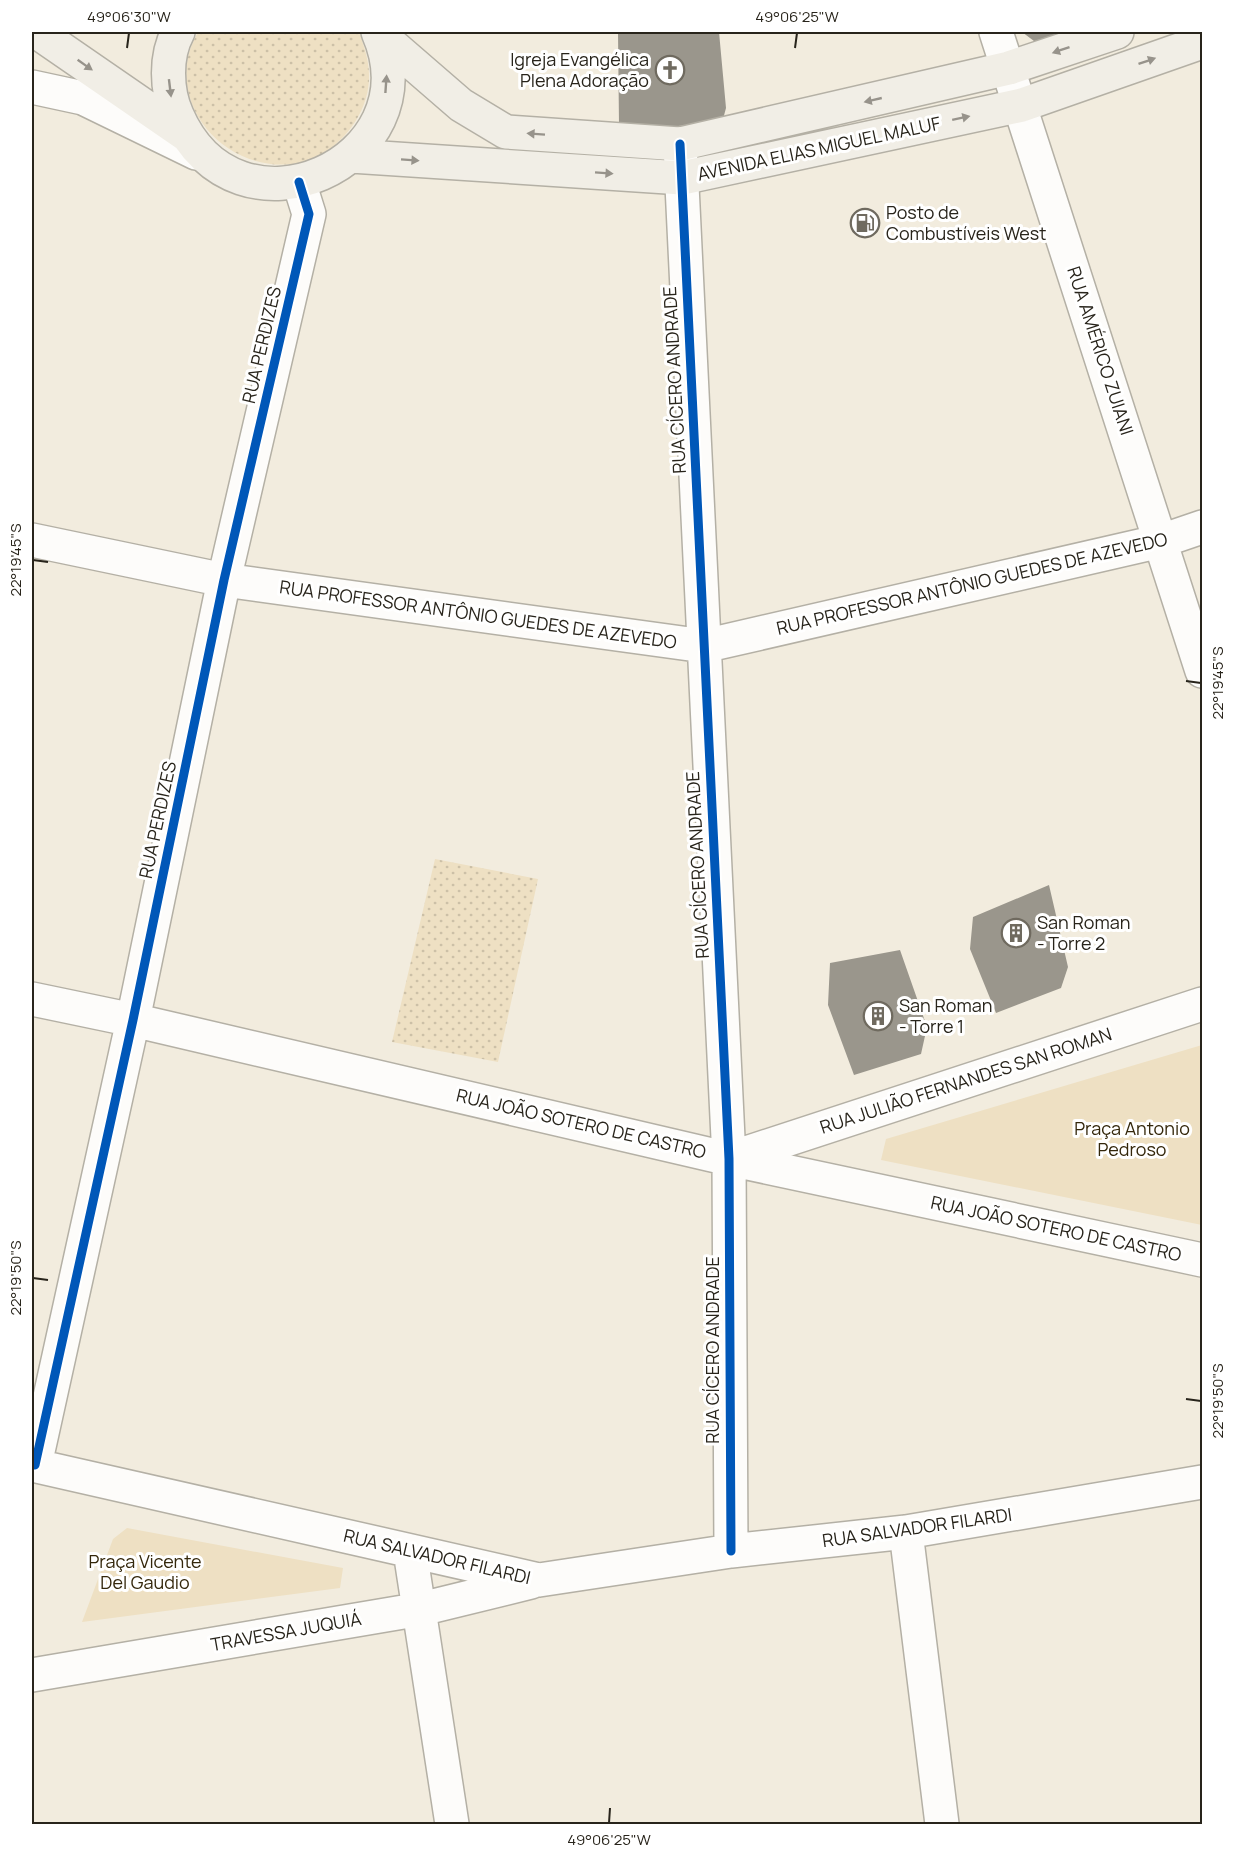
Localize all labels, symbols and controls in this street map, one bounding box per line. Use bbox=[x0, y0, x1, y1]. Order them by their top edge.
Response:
text: 49°06'30"W bbox=[87, 6, 171, 27]
text: 49°06'25"W bbox=[755, 6, 839, 27]
one-way arrow bbox=[1052, 46, 1070, 56]
place label: Igreja Evangélica Plena Adoração bbox=[510, 47, 649, 92]
church icon: Igreja Evangélica Plena Adoração bbox=[654, 54, 686, 86]
one-way arrow bbox=[1138, 56, 1156, 66]
one-way arrow bbox=[77, 59, 93, 71]
one-way arrow bbox=[381, 75, 390, 94]
one-way arrow bbox=[165, 79, 175, 98]
one-way arrow bbox=[864, 95, 882, 105]
street label: AVENIDA ELIAS MIGUEL MALUF bbox=[695, 110, 943, 186]
one-way arrow bbox=[952, 113, 970, 123]
one-way arrow bbox=[527, 129, 546, 139]
one-way arrow bbox=[400, 156, 419, 165]
one-way arrow bbox=[595, 168, 614, 178]
place label: Posto de Combustíveis West bbox=[886, 200, 1047, 245]
fuel station icon: Posto de Combustíveis West bbox=[849, 207, 881, 239]
street label: RUA AMÉRICO ZUIANI bbox=[1062, 263, 1140, 438]
street label: RUA PERDIZES bbox=[236, 284, 286, 406]
street label: RUA CÍCERO ANDRADE bbox=[657, 286, 691, 474]
text: 22°19'45"S bbox=[5, 523, 26, 597]
street label: RUA PROFESSOR ANTÔNIO GUEDES DE AZEVEDO bbox=[774, 526, 1170, 640]
street label: RUA PROFESSOR ANTÔNIO GUEDES DE AZEVEDO bbox=[278, 574, 678, 654]
text: 22°19'45"S bbox=[1207, 646, 1228, 720]
street label: RUA PERDIZES bbox=[133, 759, 181, 881]
street label: RUA CÍCERO ANDRADE bbox=[680, 771, 714, 959]
place label: San Roman - Torre 2 bbox=[1037, 910, 1130, 955]
building icon: San Roman - Torre 2 bbox=[1000, 917, 1032, 949]
place label: San Roman - Torre 1 bbox=[899, 993, 992, 1038]
building icon: San Roman - Torre 1 bbox=[862, 1000, 894, 1032]
street label: RUA JULIÃO FERNANDES SAN ROMAN bbox=[817, 1021, 1115, 1139]
street label: RUA JOÃO SOTERO DE CASTRO bbox=[454, 1083, 708, 1163]
park label: Praça Antonio Pedroso bbox=[1074, 1116, 1190, 1161]
street label: RUA JOÃO SOTERO DE CASTRO bbox=[929, 1190, 1184, 1266]
text: 22°19'50"S bbox=[5, 1240, 26, 1316]
street label: RUA CÍCERO ANDRADE bbox=[700, 1256, 724, 1444]
text: 22°19'50"S bbox=[1207, 1363, 1228, 1439]
street label: RUA SALVADOR FILARDI bbox=[820, 1502, 1013, 1552]
street label: RUA SALVADOR FILARDI bbox=[341, 1523, 533, 1589]
park label: Praça Vicente Del Gaudio bbox=[88, 1549, 202, 1594]
street label: TRAVESSA JUQUIÁ bbox=[209, 1606, 364, 1656]
text: 49°06'25"W bbox=[567, 1829, 651, 1850]

